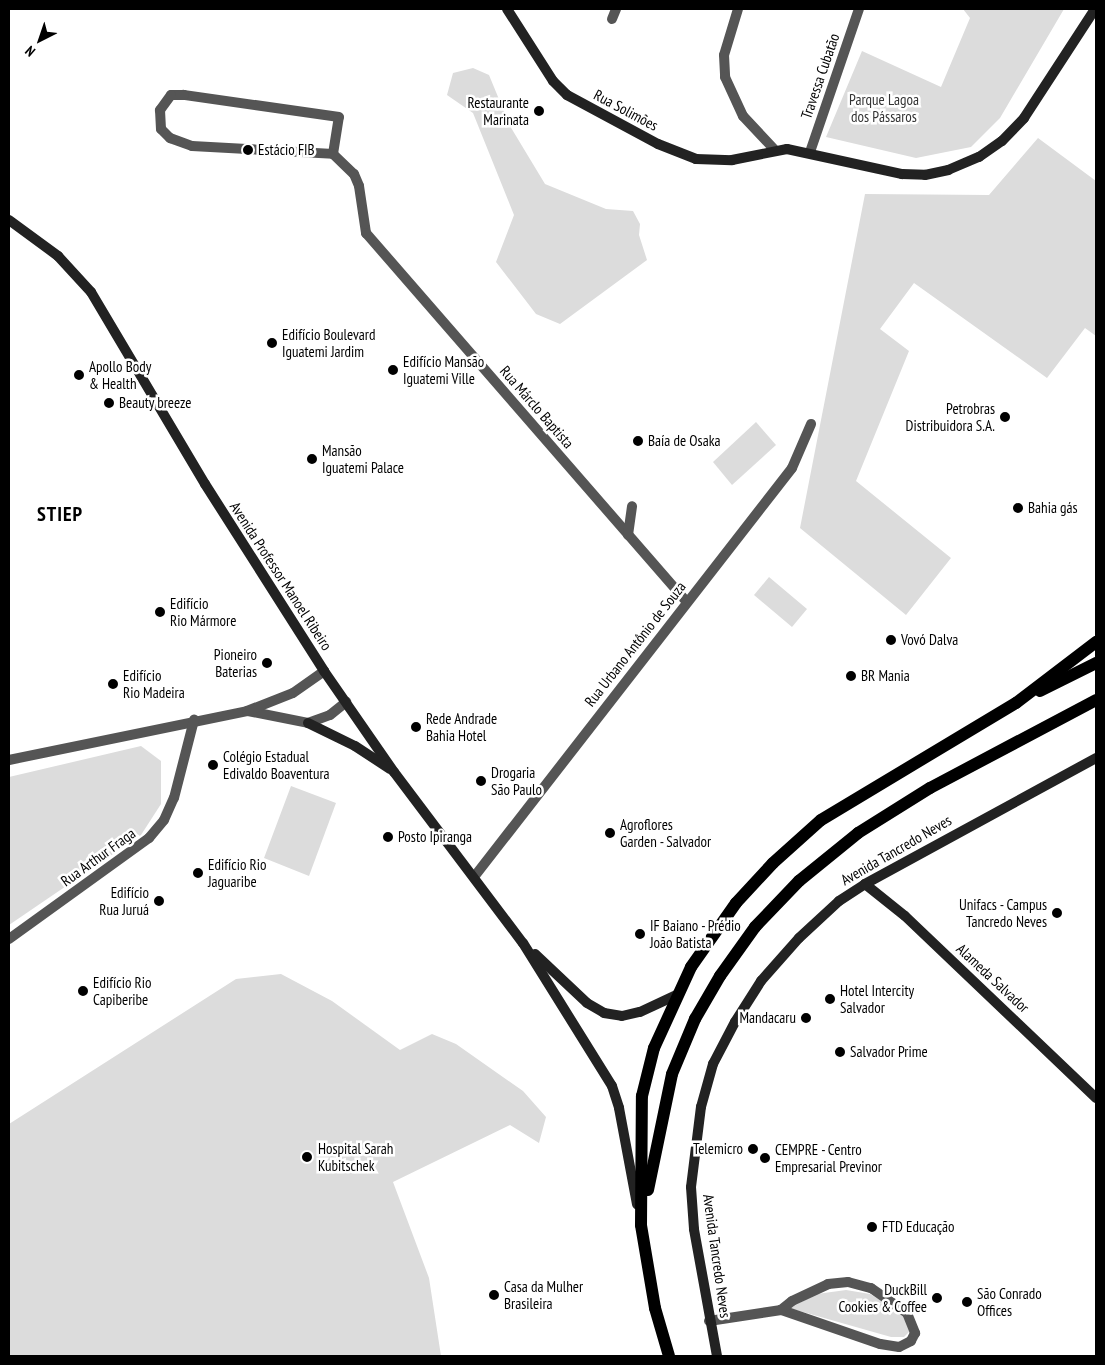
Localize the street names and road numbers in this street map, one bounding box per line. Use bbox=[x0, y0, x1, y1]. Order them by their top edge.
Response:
street label: Travessa Cubatão bbox=[797, 31, 843, 121]
street label: Rua Solimões bbox=[591, 86, 661, 134]
street label: Rua Márclo Baptista bbox=[496, 362, 578, 452]
street label: Avenida Professor Manoel Ribeiro bbox=[226, 498, 336, 654]
street label: Rua Urbano Antônio de Souza bbox=[581, 578, 689, 710]
street label: Avenida Tancredo Neves bbox=[837, 811, 955, 889]
street label: Rua Arthur Fraga bbox=[57, 824, 139, 890]
street label: Alameda Salvador bbox=[953, 940, 1033, 1016]
street label: Avenida Tancredo Neves bbox=[699, 1193, 735, 1319]

